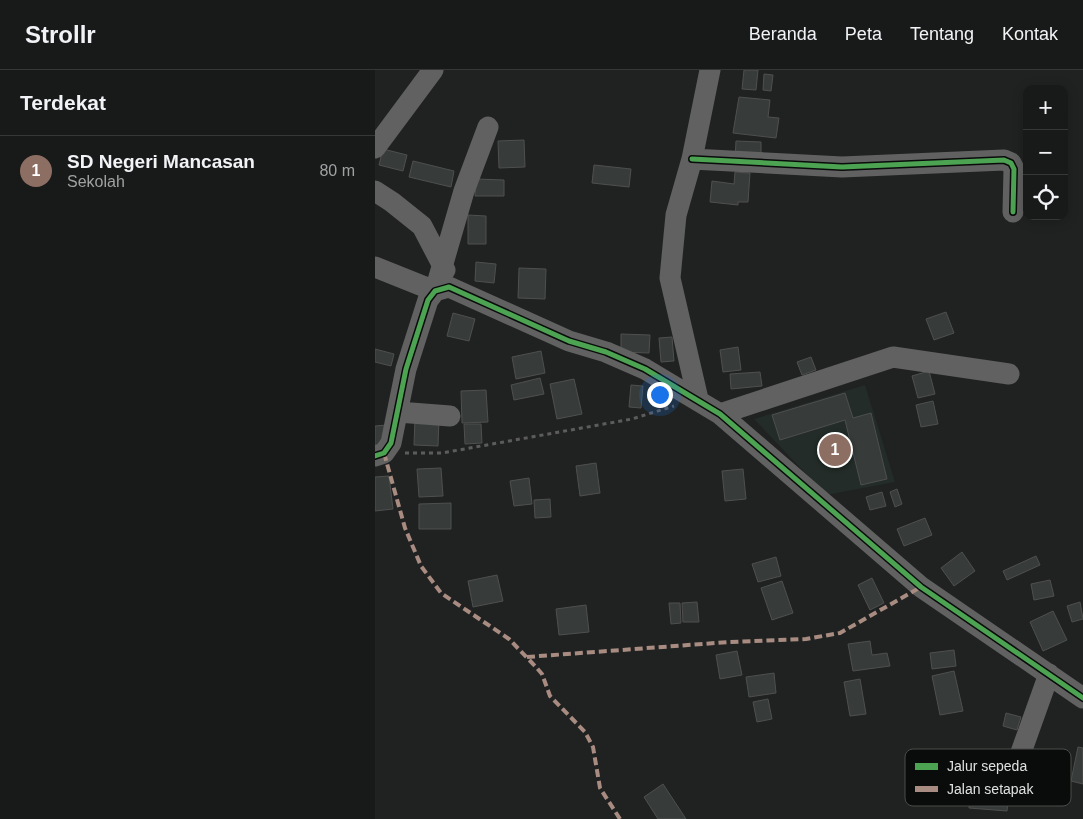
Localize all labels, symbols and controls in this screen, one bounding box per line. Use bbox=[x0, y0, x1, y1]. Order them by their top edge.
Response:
text: Strollr bbox=[25, 21, 96, 48]
text: Beranda bbox=[749, 24, 817, 44]
text: Peta bbox=[845, 24, 882, 44]
text: Tentang bbox=[910, 24, 974, 44]
text: Kontak bbox=[1002, 24, 1058, 44]
map controls bbox=[1023, 85, 1068, 220]
button: + bbox=[1023, 85, 1068, 130]
text: Terdekat bbox=[20, 91, 106, 114]
button: − bbox=[1023, 130, 1068, 175]
text: SD Negeri Mancasan bbox=[67, 151, 255, 172]
text: 1 bbox=[32, 162, 40, 179]
text: 80 m bbox=[319, 162, 355, 179]
text: Sekolah bbox=[67, 173, 125, 190]
button: locate bbox=[1023, 175, 1068, 220]
your location bbox=[647, 382, 673, 408]
pin: 1 bbox=[819, 431, 851, 469]
legend bbox=[905, 749, 1071, 806]
text: Jalur sepeda bbox=[947, 758, 1027, 774]
text: Jalan setapak bbox=[947, 781, 1034, 797]

